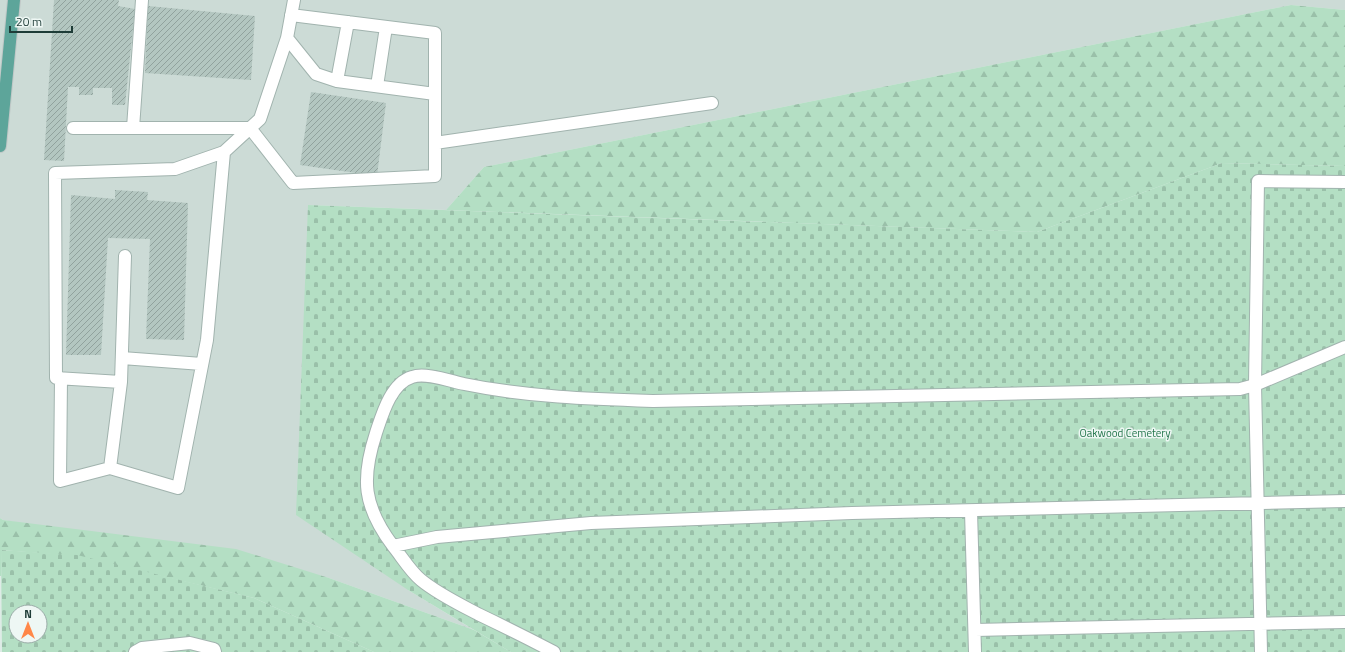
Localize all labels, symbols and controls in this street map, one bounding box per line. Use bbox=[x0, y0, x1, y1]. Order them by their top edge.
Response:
scale bar bbox=[10, 8, 72, 34]
text: 20 m bbox=[16, 12, 42, 31]
park label: Oakwood Cemetery bbox=[1080, 425, 1171, 441]
north arrow bbox=[8, 604, 48, 644]
text: N bbox=[24, 606, 32, 622]

